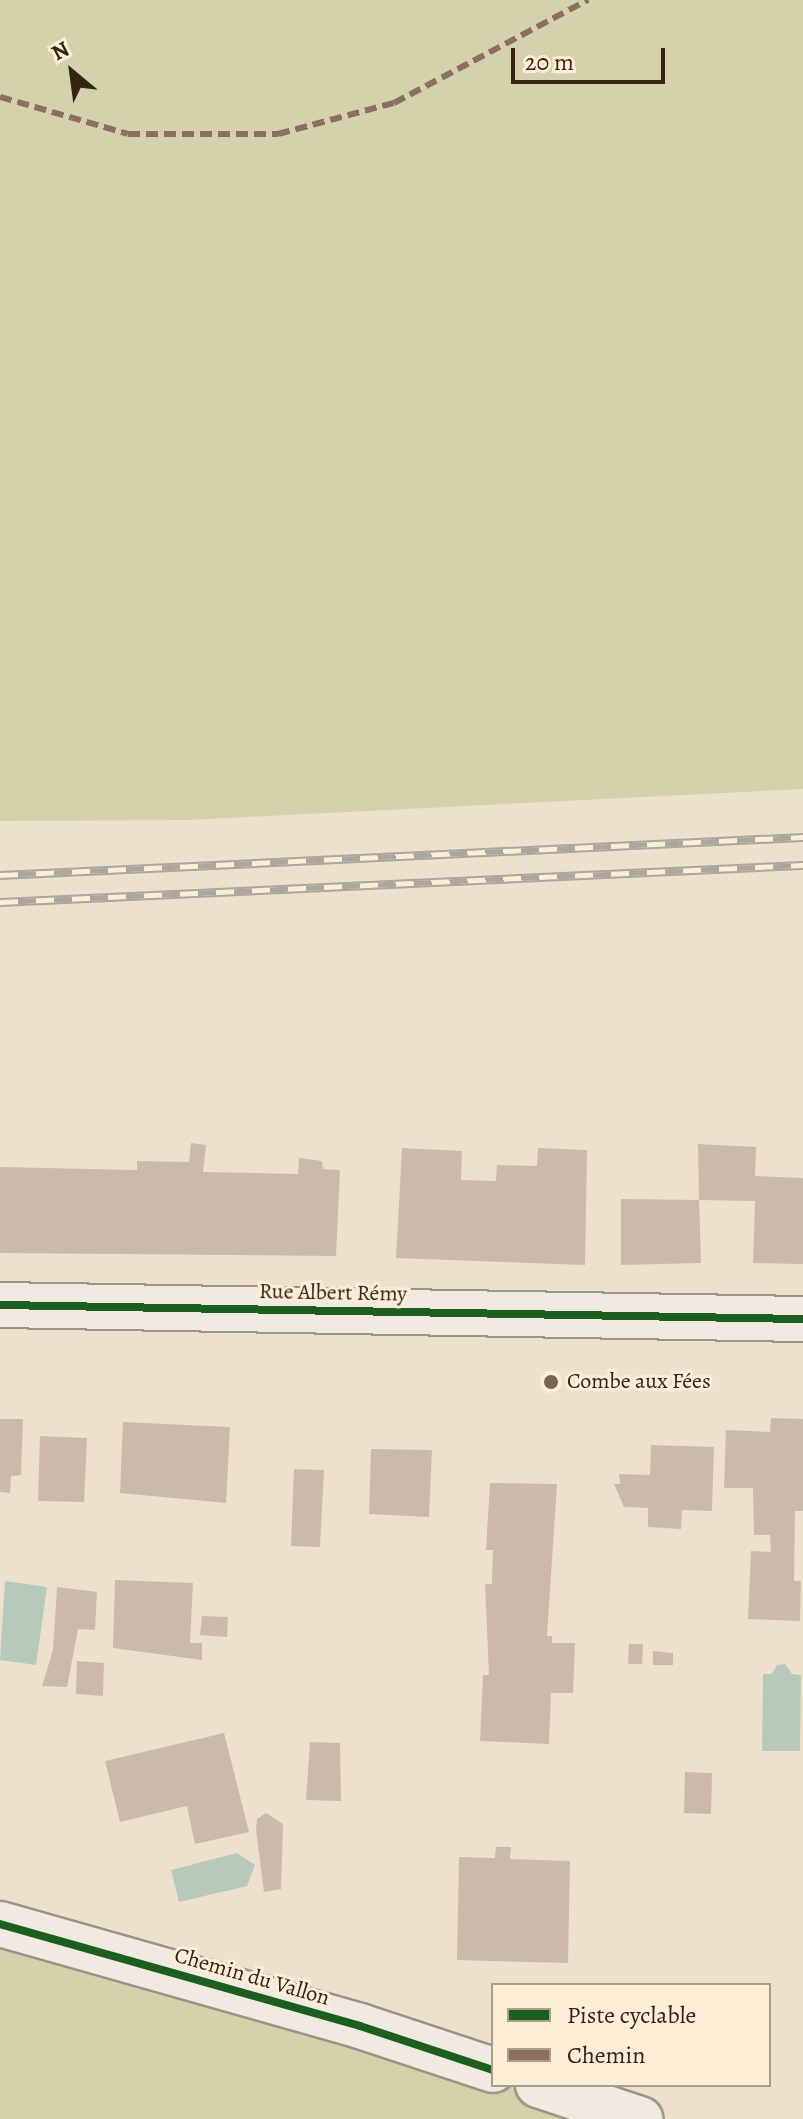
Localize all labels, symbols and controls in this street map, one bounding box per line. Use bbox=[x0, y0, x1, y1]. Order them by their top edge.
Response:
north arrow bbox=[32, 32, 112, 112]
scale bar bbox=[515, 32, 669, 82]
text: N bbox=[46, 34, 75, 68]
text: 20 m bbox=[525, 46, 574, 78]
street label: Rue Albert Rémy bbox=[259, 1279, 407, 1307]
place label: Combe aux Fées bbox=[567, 1369, 711, 1395]
marker: Combe aux Fées bbox=[542, 1373, 560, 1391]
street label: Chemin du Vallon bbox=[171, 1942, 333, 2012]
legend bbox=[491, 1983, 771, 2087]
text: Piste cyclable bbox=[567, 1999, 696, 2031]
text: Chemin bbox=[567, 2039, 645, 2071]

